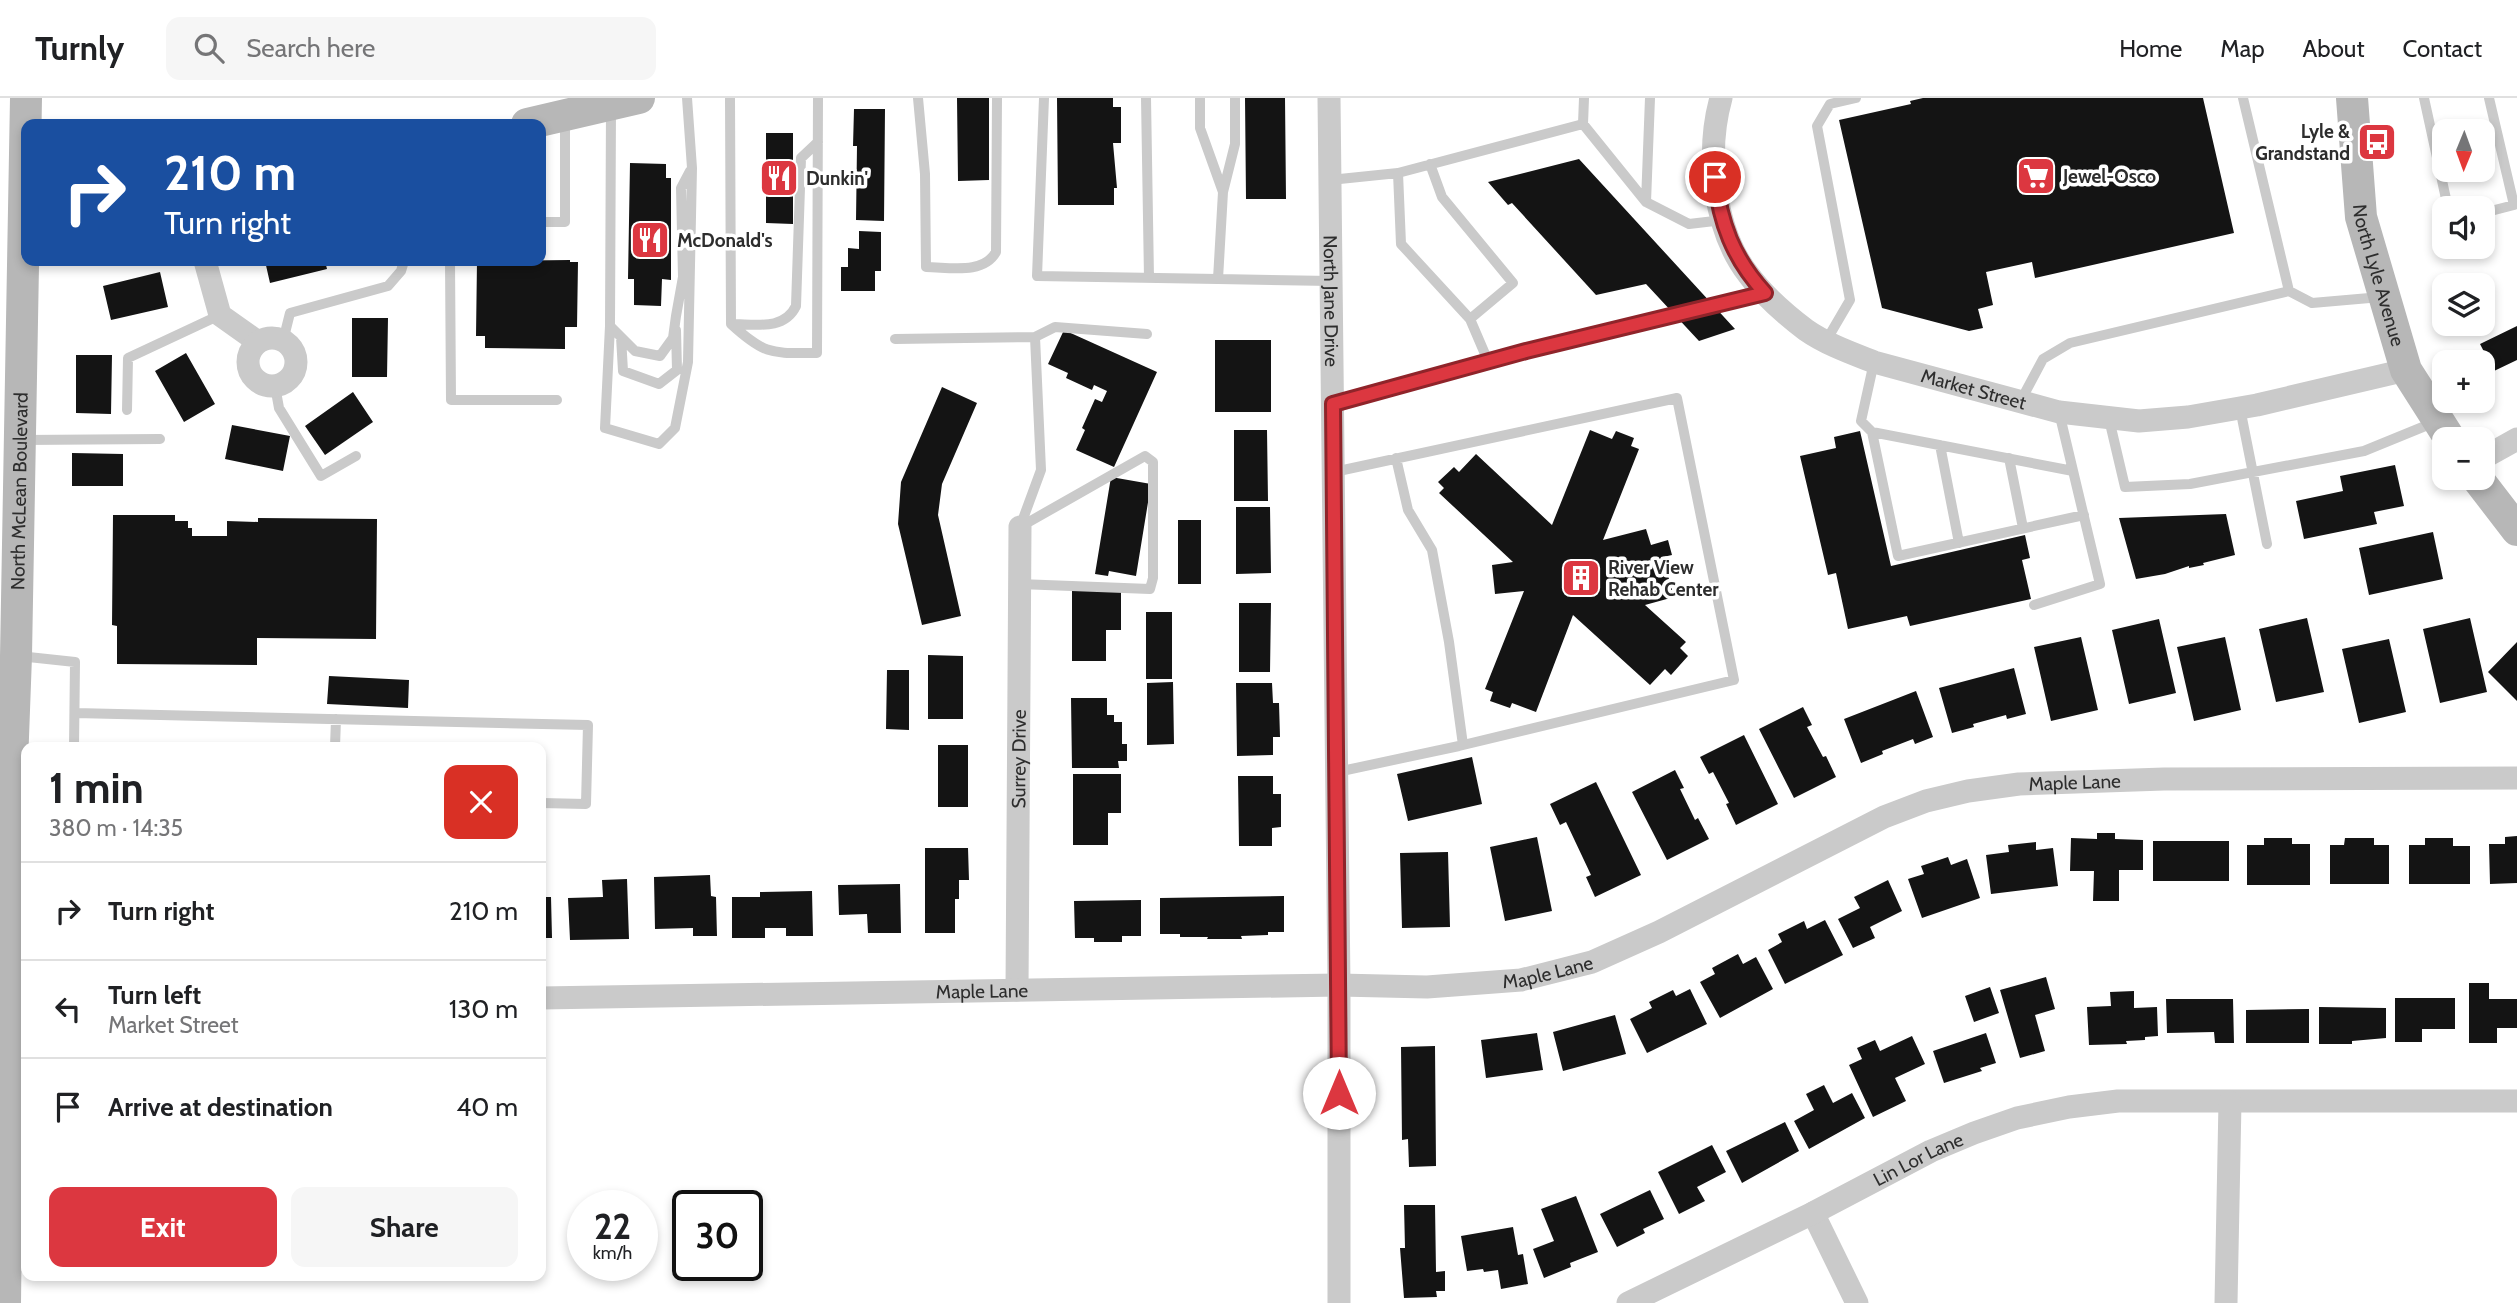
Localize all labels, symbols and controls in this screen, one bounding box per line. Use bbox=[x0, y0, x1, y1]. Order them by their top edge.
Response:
search box bbox=[166, 17, 656, 80]
text: Turnly bbox=[35, 28, 124, 68]
icon: search bbox=[190, 29, 228, 67]
text: Search here bbox=[246, 32, 375, 64]
text: Home bbox=[2119, 34, 2182, 63]
text: Map bbox=[2220, 34, 2265, 63]
text: About bbox=[2303, 34, 2365, 63]
text: Contact bbox=[2403, 34, 2482, 63]
north arrow bbox=[2432, 119, 2496, 182]
map controls bbox=[2432, 119, 2495, 490]
place label: Lyle & Grandstand bbox=[2255, 120, 2350, 165]
bus stop icon: Lyle & Grandstand bbox=[2356, 121, 2398, 163]
text: 210 m bbox=[164, 143, 296, 202]
icon: right bbox=[49, 147, 140, 238]
pin bbox=[1685, 147, 1745, 207]
supermarket icon: Jewel-Osco bbox=[2015, 155, 2057, 197]
restaurant icon: Dunkin' bbox=[758, 157, 800, 199]
icon: arrive bbox=[1696, 158, 1734, 196]
place label: Jewel-Osco bbox=[2062, 165, 2156, 188]
place label: Dunkin' bbox=[806, 167, 868, 190]
button: sound bbox=[2432, 196, 2495, 259]
text: Turn right bbox=[164, 203, 291, 242]
street label: North Lyle Avenue bbox=[2348, 203, 2409, 349]
restaurant icon: McDonald's bbox=[629, 219, 671, 261]
place label: McDonald's bbox=[677, 229, 773, 252]
street label: North Jane Drive bbox=[1319, 235, 1343, 367]
button: layers bbox=[2432, 273, 2495, 336]
button: + bbox=[2432, 350, 2495, 413]
street label: Market Street bbox=[1918, 364, 2029, 415]
street label: North McLean Boulevard bbox=[6, 392, 33, 590]
button: − bbox=[2432, 427, 2495, 490]
place label: River View Rehab Center bbox=[1608, 556, 1719, 601]
building icon: River View Rehab Center bbox=[1560, 557, 1602, 599]
street label: Surrey Drive bbox=[1007, 709, 1031, 809]
text: 1 min bbox=[49, 762, 144, 814]
button: close bbox=[444, 765, 518, 839]
street label: Maple Lane bbox=[2028, 769, 2122, 796]
text: 380 m · 14:35 bbox=[49, 814, 183, 842]
icon: right bbox=[49, 892, 87, 930]
text: Turn right bbox=[108, 895, 214, 927]
text: 210 m bbox=[449, 895, 518, 927]
street label: Maple Lane bbox=[1502, 951, 1596, 993]
text: Turn left bbox=[108, 979, 201, 1011]
street label: Maple Lane bbox=[936, 979, 1029, 1004]
icon: left bbox=[49, 990, 87, 1028]
text: 130 m bbox=[449, 993, 518, 1025]
text: Market Street bbox=[108, 1011, 238, 1039]
position arrow bbox=[1302, 1056, 1376, 1130]
icon: arrive bbox=[49, 1088, 87, 1126]
text: Arrive at destination bbox=[108, 1091, 333, 1123]
text: 40 m bbox=[456, 1091, 518, 1123]
street label: Lin Lor Lane bbox=[1869, 1128, 1967, 1191]
button: Exit bbox=[49, 1187, 277, 1267]
button: Share bbox=[291, 1187, 518, 1267]
speed limit sign: 30 bbox=[672, 1190, 763, 1281]
text: 22 bbox=[594, 1205, 631, 1248]
text: km/h bbox=[593, 1242, 632, 1264]

